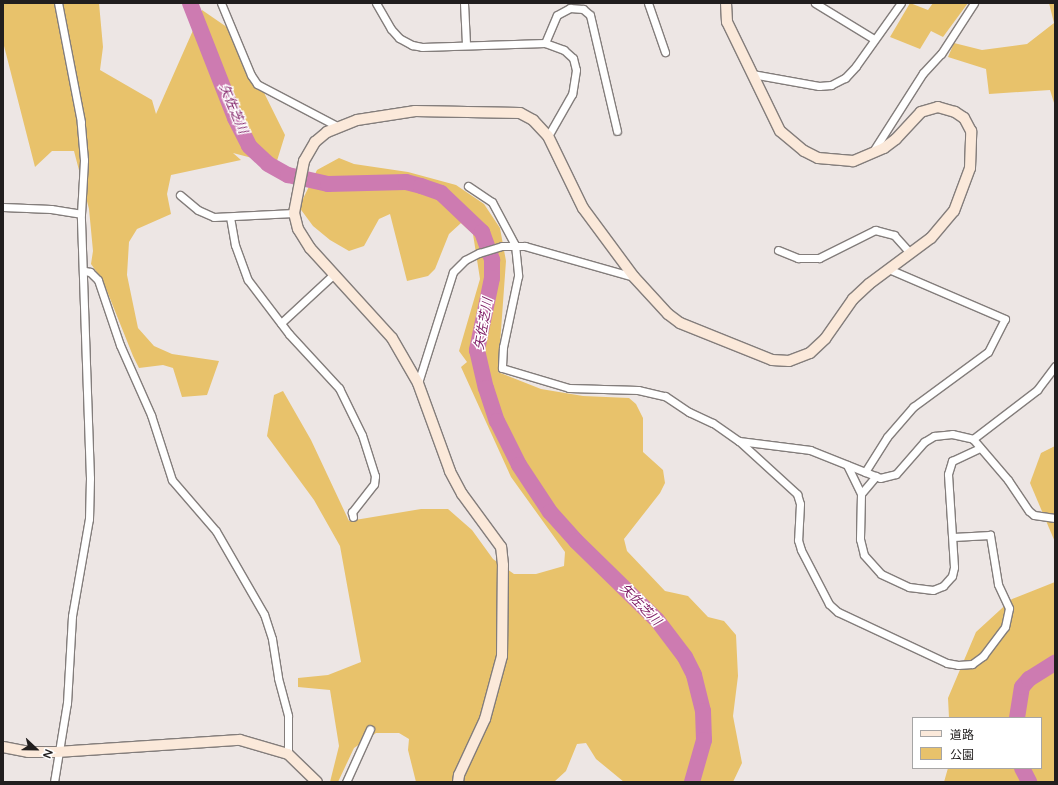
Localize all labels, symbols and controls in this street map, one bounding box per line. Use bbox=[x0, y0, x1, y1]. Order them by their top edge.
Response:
water label: 矢佐芝川 bbox=[216, 82, 250, 136]
water label: 矢佐芝川 bbox=[472, 297, 496, 351]
water label: 矢佐芝川 bbox=[616, 581, 664, 629]
legend bbox=[912, 717, 1042, 769]
text: 道路 bbox=[950, 728, 974, 742]
north arrow bbox=[16, 729, 56, 769]
text: N bbox=[40, 747, 55, 760]
text: 公園 bbox=[950, 748, 974, 762]

